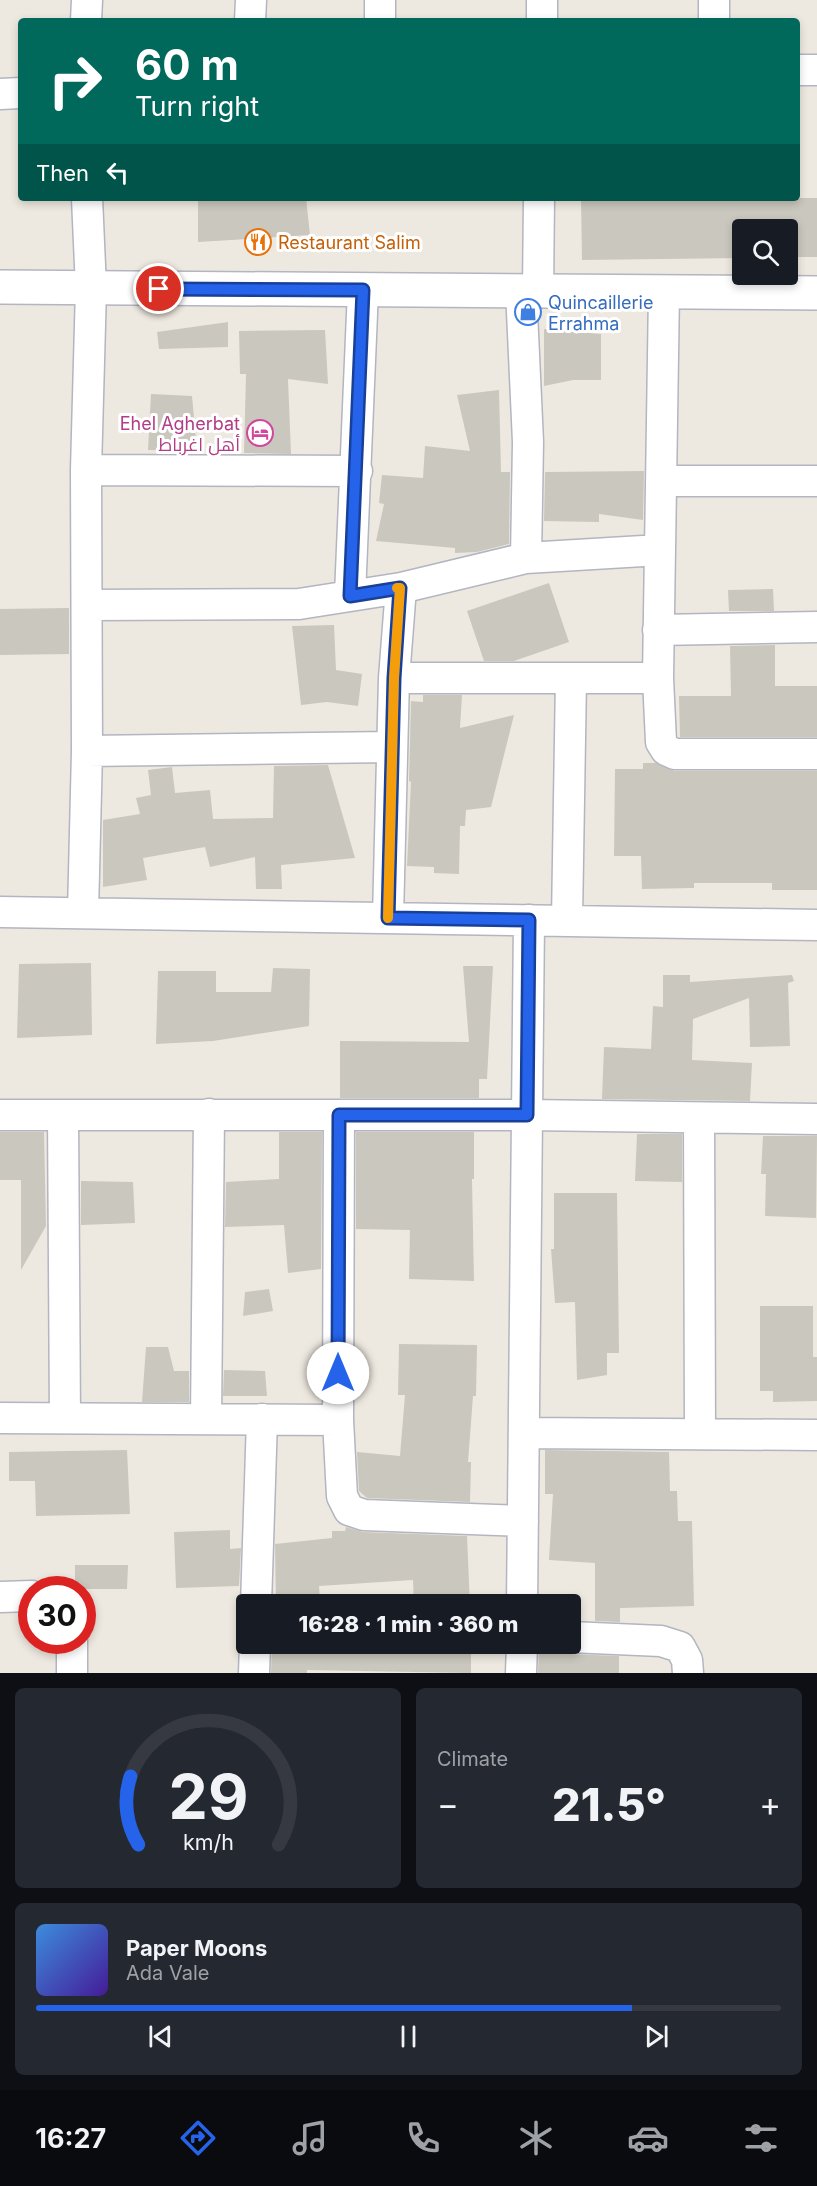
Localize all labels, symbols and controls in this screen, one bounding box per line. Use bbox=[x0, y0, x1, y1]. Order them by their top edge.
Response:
text: 60 m bbox=[135, 39, 239, 90]
icon: right bbox=[36, 42, 114, 120]
text: Turn right bbox=[135, 90, 259, 123]
icon: left bbox=[101, 156, 134, 189]
text: Then bbox=[36, 160, 89, 186]
map controls bbox=[732, 219, 798, 285]
button: search bbox=[732, 219, 798, 285]
restaurant icon: Restaurant Salim bbox=[243, 227, 273, 257]
place label: Restaurant Salim bbox=[278, 232, 421, 253]
pin bbox=[133, 263, 184, 314]
icon: arrive bbox=[142, 272, 175, 305]
place label: Quincaillerie Errahma bbox=[548, 292, 653, 334]
shop icon: Quincaillerie Errahma bbox=[513, 297, 543, 327]
place label: Ehel Agherbat أهل اغرباط bbox=[120, 413, 240, 456]
hotel icon: Ehel Agherbat أهل اغرباط bbox=[245, 418, 275, 448]
position arrow bbox=[306, 1341, 370, 1405]
speed limit sign: 30 bbox=[18, 1576, 96, 1654]
text: 16:28 · 1 min · 360 m bbox=[299, 1611, 519, 1637]
text: Climate bbox=[437, 1747, 508, 1771]
text: 29 bbox=[168, 1759, 248, 1834]
text: 21.5° bbox=[552, 1777, 666, 1832]
text: − bbox=[437, 1784, 459, 1824]
text: + bbox=[759, 1784, 781, 1824]
text: km/h bbox=[183, 1829, 233, 1855]
text: Paper Moons bbox=[126, 1935, 267, 1961]
text: Ada Vale bbox=[126, 1961, 209, 1985]
icon: previous bbox=[144, 2020, 177, 2053]
icon: pause bbox=[392, 2020, 425, 2053]
icon: next bbox=[640, 2020, 673, 2053]
icon: directions bbox=[177, 2117, 219, 2159]
icon: music bbox=[289, 2117, 331, 2159]
icon: phone bbox=[402, 2117, 444, 2159]
icon: climate bbox=[515, 2117, 557, 2159]
icon: car bbox=[627, 2117, 669, 2159]
icon: filters bbox=[740, 2117, 782, 2159]
text: 16:27 bbox=[35, 2122, 106, 2155]

